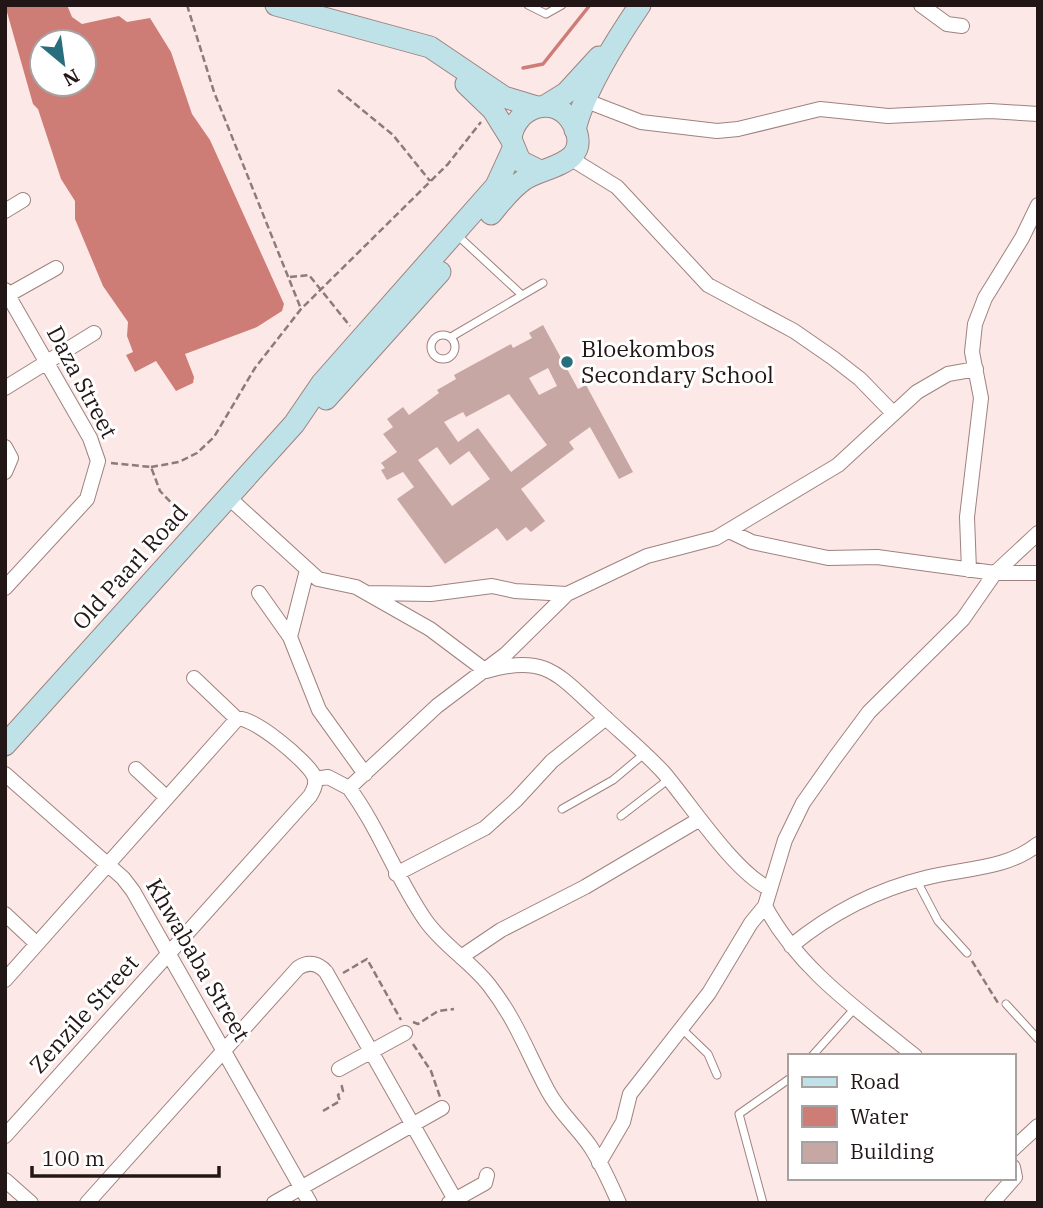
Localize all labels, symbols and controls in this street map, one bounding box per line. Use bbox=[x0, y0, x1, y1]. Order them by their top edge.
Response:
north arrow bbox=[28, 28, 98, 98]
text: N bbox=[59, 64, 84, 92]
street label: Daza Street bbox=[41, 320, 125, 443]
place label: Bloekombos Secondary School bbox=[581, 333, 774, 389]
marker: Bloekombos Secondary School bbox=[559, 354, 575, 370]
street label: Old Paarl Road bbox=[65, 497, 194, 635]
street label: Khwababa Street bbox=[140, 873, 258, 1046]
street label: Zenzile Street bbox=[22, 948, 144, 1079]
legend bbox=[788, 1054, 1015, 1180]
text: Road bbox=[850, 1067, 900, 1095]
text: Water bbox=[850, 1102, 909, 1130]
scale bar bbox=[32, 1134, 219, 1178]
text: Building bbox=[850, 1137, 935, 1165]
text: 100 m bbox=[42, 1144, 105, 1172]

